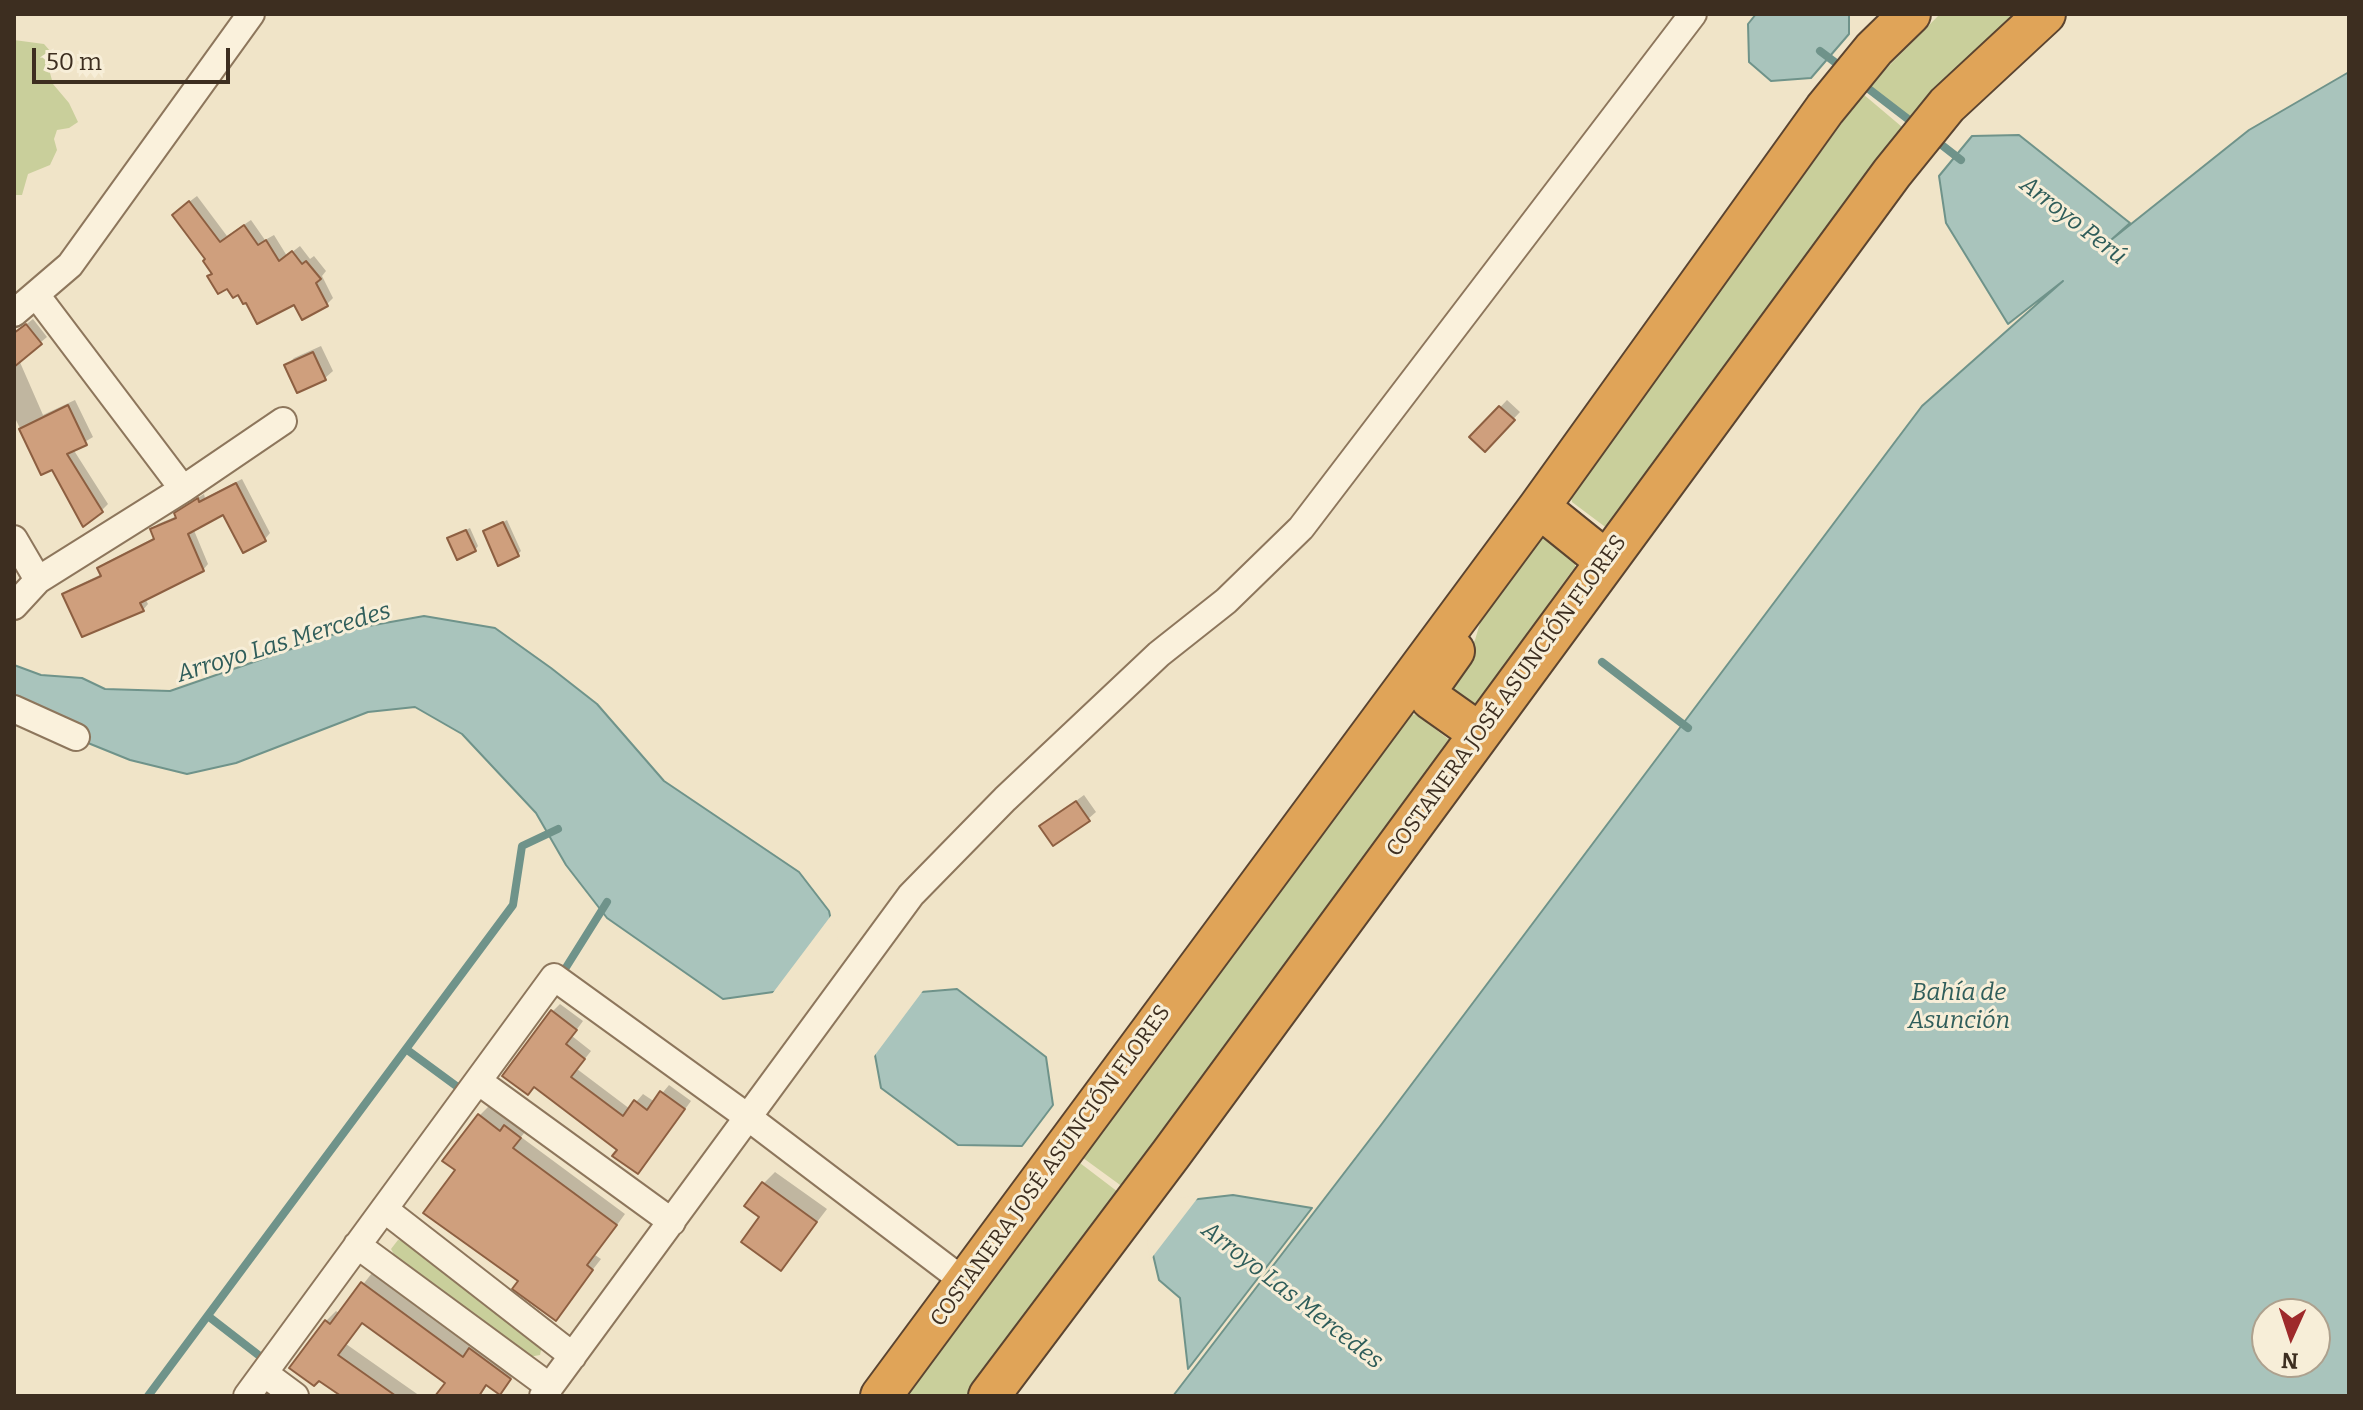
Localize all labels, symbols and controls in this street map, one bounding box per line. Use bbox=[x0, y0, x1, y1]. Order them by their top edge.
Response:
scale bar bbox=[36, 32, 234, 82]
text: 50 m bbox=[46, 48, 102, 76]
water label: Arroyo Perú bbox=[2014, 171, 2132, 271]
street label: COSTANERA JOSÉ ASUNCIÓN FLORES bbox=[1381, 530, 1633, 862]
water label: Arroyo Las Mercedes bbox=[174, 597, 394, 689]
water label: Bahía de Asunción bbox=[1908, 979, 2010, 1035]
street label: COSTANERA JOSÉ ASUNCIÓN FLORES bbox=[925, 1000, 1177, 1332]
water label: Arroyo Las Mercedes bbox=[1196, 1216, 1388, 1376]
north arrow bbox=[2251, 1298, 2331, 1378]
text: N bbox=[2281, 1347, 2299, 1374]

